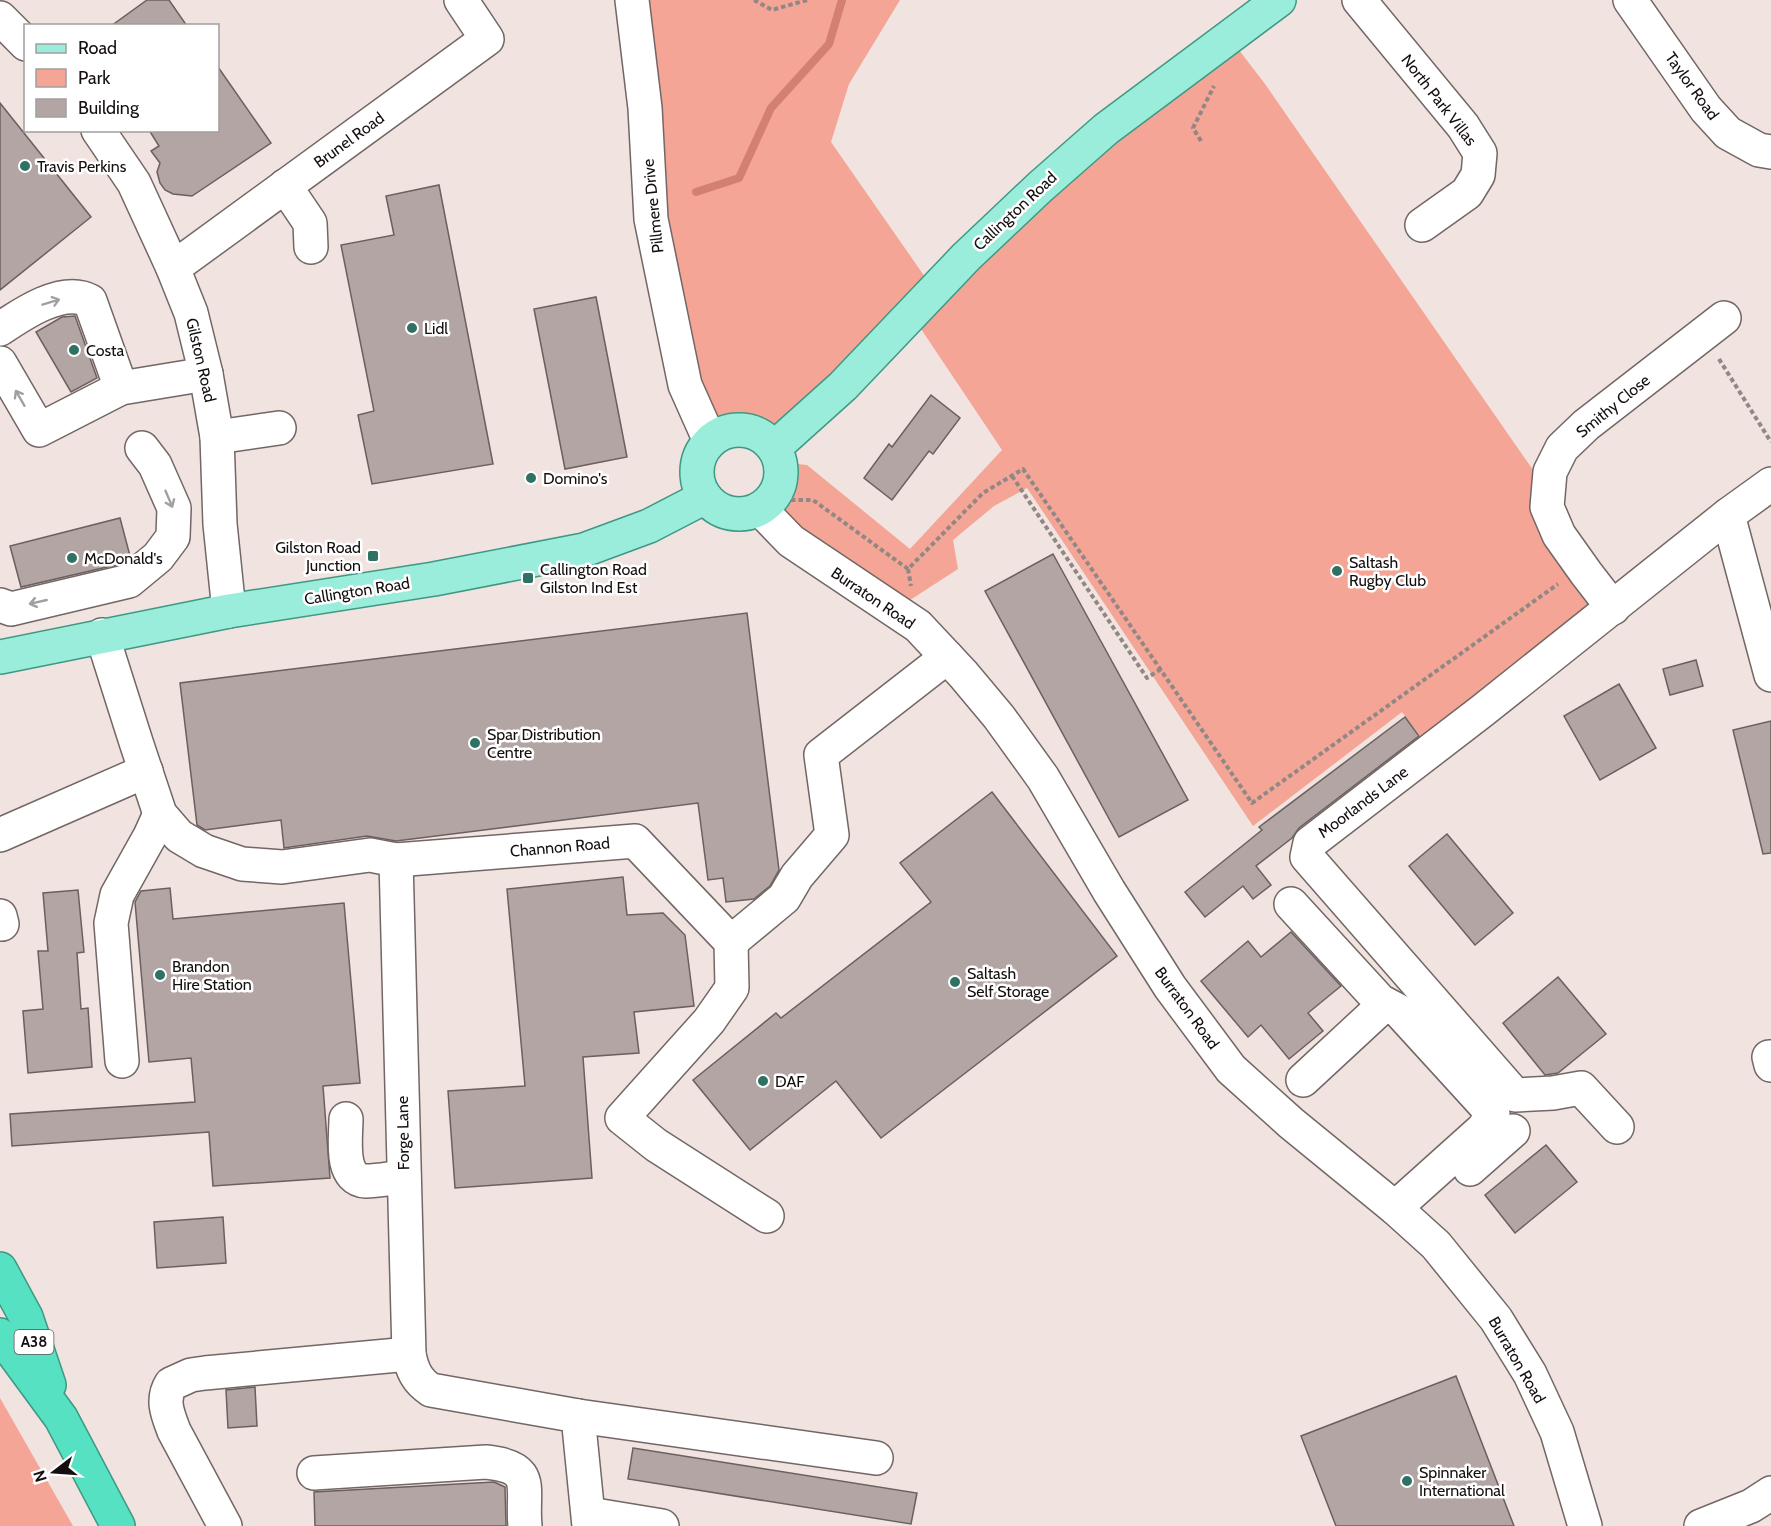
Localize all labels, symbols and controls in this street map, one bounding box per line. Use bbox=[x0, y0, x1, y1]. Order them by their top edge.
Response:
legend bbox=[24, 24, 219, 132]
text: Road bbox=[78, 37, 117, 59]
street label: Taylor Road bbox=[1661, 49, 1723, 123]
street label: North Park Villas bbox=[1397, 51, 1481, 150]
text: Park bbox=[78, 67, 111, 89]
text: Building bbox=[78, 97, 140, 119]
street label: Brunel Road bbox=[310, 108, 388, 172]
place label: Travis Perkins bbox=[37, 157, 127, 176]
street label: Pillmere Drive bbox=[639, 158, 667, 254]
marker: Travis Perkins bbox=[18, 159, 32, 173]
street label: Callington Road bbox=[969, 168, 1061, 254]
one-way arrow bbox=[41, 296, 60, 307]
street label: Gilston Road bbox=[182, 316, 220, 404]
place label: Lidl bbox=[424, 319, 448, 338]
marker: Lidl bbox=[405, 321, 419, 335]
place label: Costa bbox=[86, 341, 124, 360]
marker: Costa bbox=[67, 343, 81, 357]
street label: Smithy Close bbox=[1572, 370, 1654, 442]
one-way arrow bbox=[14, 390, 26, 407]
place label: Domino's bbox=[543, 469, 608, 488]
marker: Domino's bbox=[524, 471, 538, 485]
one-way arrow bbox=[164, 489, 176, 507]
place label: Gilston Road Junction bbox=[275, 538, 361, 575]
place label: McDonald's bbox=[84, 549, 163, 568]
marker: Gilston Road Junction bbox=[366, 549, 380, 563]
marker: McDonald's bbox=[65, 551, 79, 565]
place label: Saltash Rugby Club bbox=[1349, 553, 1426, 590]
place label: Callington Road Gilston Ind Est bbox=[540, 560, 647, 597]
street label: Burraton Road bbox=[828, 563, 918, 633]
marker: Saltash Rugby Club bbox=[1330, 564, 1344, 578]
marker: Callington Road Gilston Ind Est bbox=[521, 571, 535, 585]
street label: Callington Road bbox=[303, 573, 411, 609]
one-way arrow bbox=[29, 597, 48, 609]
place label: Spar Distribution Centre bbox=[487, 725, 601, 762]
marker: Spar Distribution Centre bbox=[468, 736, 482, 750]
street label: Moorlands Lane bbox=[1314, 762, 1412, 842]
street label: Channon Road bbox=[509, 833, 611, 861]
place label: Brandon Hire Station bbox=[172, 957, 252, 994]
street label: Burraton Road bbox=[1151, 963, 1223, 1053]
place label: Saltash Self Storage bbox=[967, 964, 1049, 1001]
marker: Brandon Hire Station bbox=[153, 968, 167, 982]
marker: Saltash Self Storage bbox=[948, 975, 962, 989]
place label: DAF bbox=[775, 1072, 805, 1091]
marker: DAF bbox=[756, 1074, 770, 1088]
street label: Forge Lane bbox=[393, 1096, 413, 1170]
street label: Burraton Road bbox=[1485, 1313, 1549, 1407]
road number: A38 bbox=[15, 1330, 54, 1354]
north arrow bbox=[24, 1442, 84, 1502]
place label: Spinnaker International bbox=[1419, 1463, 1505, 1500]
text: N bbox=[29, 1468, 51, 1484]
marker: Spinnaker International bbox=[1400, 1474, 1414, 1488]

